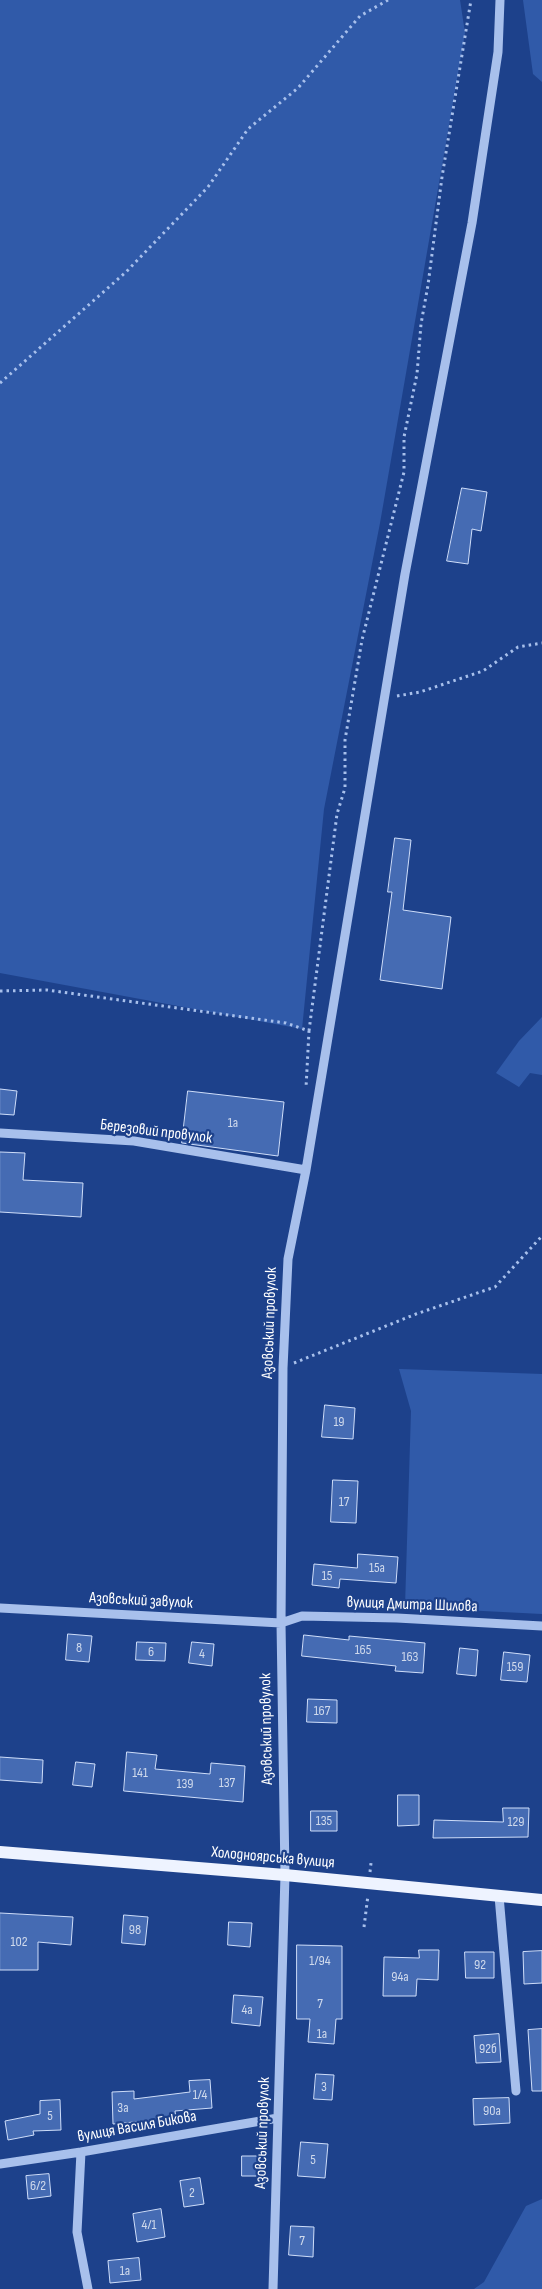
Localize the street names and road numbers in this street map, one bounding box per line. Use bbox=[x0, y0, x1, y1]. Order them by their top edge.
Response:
street label: Березовий провулок bbox=[99, 1116, 213, 1148]
street label: Азовський провулок bbox=[258, 1267, 282, 1379]
street label: Азовський завулок bbox=[89, 1589, 193, 1613]
street label: вулиця Дмитра Шилова bbox=[346, 1593, 478, 1617]
street label: Азовський провулок bbox=[256, 1673, 278, 1785]
street label: Холодноярська вулиця bbox=[211, 1843, 335, 1873]
street label: Азовський провулок bbox=[251, 2077, 275, 2189]
street label: вулиця Василя Бикова bbox=[76, 2107, 198, 2147]

